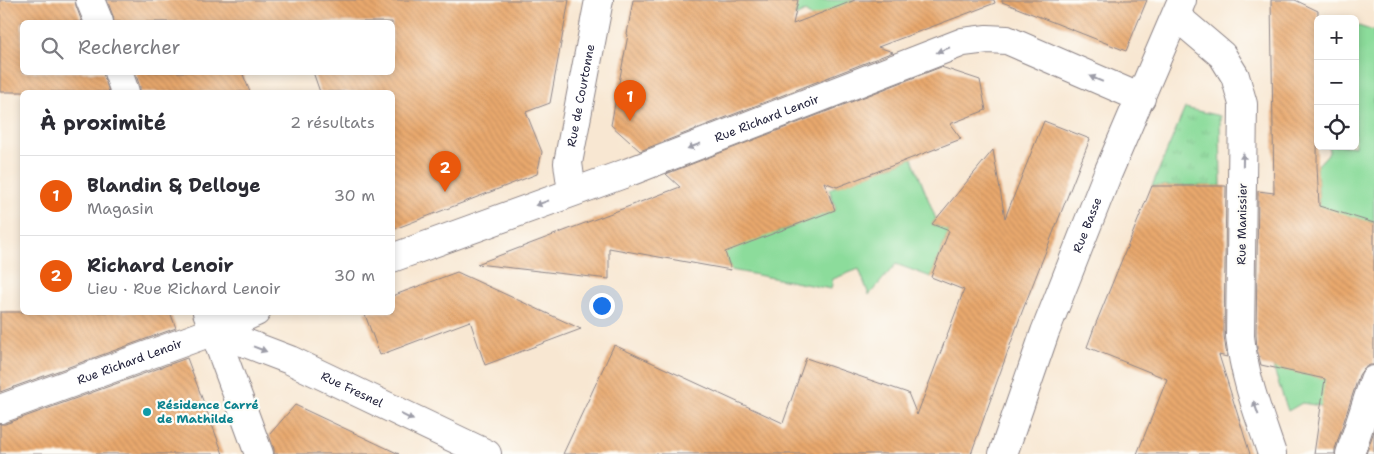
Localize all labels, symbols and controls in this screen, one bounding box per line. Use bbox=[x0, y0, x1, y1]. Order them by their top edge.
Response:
map controls bbox=[1314, 15, 1359, 150]
button: + bbox=[1314, 15, 1359, 60]
search box bbox=[20, 20, 395, 75]
icon: search bbox=[38, 34, 66, 62]
text: Rechercher bbox=[78, 35, 181, 60]
street label: Rue de Courtonne bbox=[563, 43, 598, 148]
one-way arrow bbox=[936, 47, 951, 54]
button: − bbox=[1314, 60, 1359, 105]
one-way arrow bbox=[1089, 74, 1103, 82]
pin: 1 bbox=[614, 80, 646, 121]
street label: Rue Richard Lenoir bbox=[712, 91, 822, 146]
button: locate bbox=[1314, 105, 1359, 150]
text: À proximité bbox=[40, 109, 166, 137]
text: 2 résultats bbox=[290, 112, 375, 133]
one-way arrow bbox=[686, 142, 701, 150]
pin: 2 bbox=[429, 151, 461, 192]
one-way arrow bbox=[1239, 152, 1247, 168]
text: Blandin & Delloye bbox=[87, 173, 261, 198]
street label: Rue Manissier bbox=[1233, 183, 1251, 265]
text: 1 bbox=[52, 185, 60, 206]
text: 30 m bbox=[334, 185, 375, 206]
street label: Rue Basse bbox=[1069, 195, 1105, 255]
text: Magasin bbox=[87, 198, 153, 219]
one-way arrow bbox=[534, 200, 549, 207]
text: Richard Lenoir bbox=[87, 253, 234, 278]
text: 2 bbox=[50, 265, 62, 286]
text: 30 m bbox=[334, 265, 375, 286]
text: Lieu · Rue Richard Lenoir bbox=[87, 278, 281, 299]
your location bbox=[589, 293, 615, 319]
street label: Rue Richard Lenoir bbox=[75, 335, 185, 388]
one-way arrow bbox=[253, 345, 267, 353]
street label: Rue Fresnel bbox=[318, 368, 386, 411]
place label: Résidence Carré de Mathilde bbox=[157, 397, 259, 427]
one-way arrow bbox=[1252, 400, 1260, 415]
marker: Résidence Carré de Mathilde bbox=[141, 406, 153, 418]
one-way arrow bbox=[400, 413, 414, 421]

